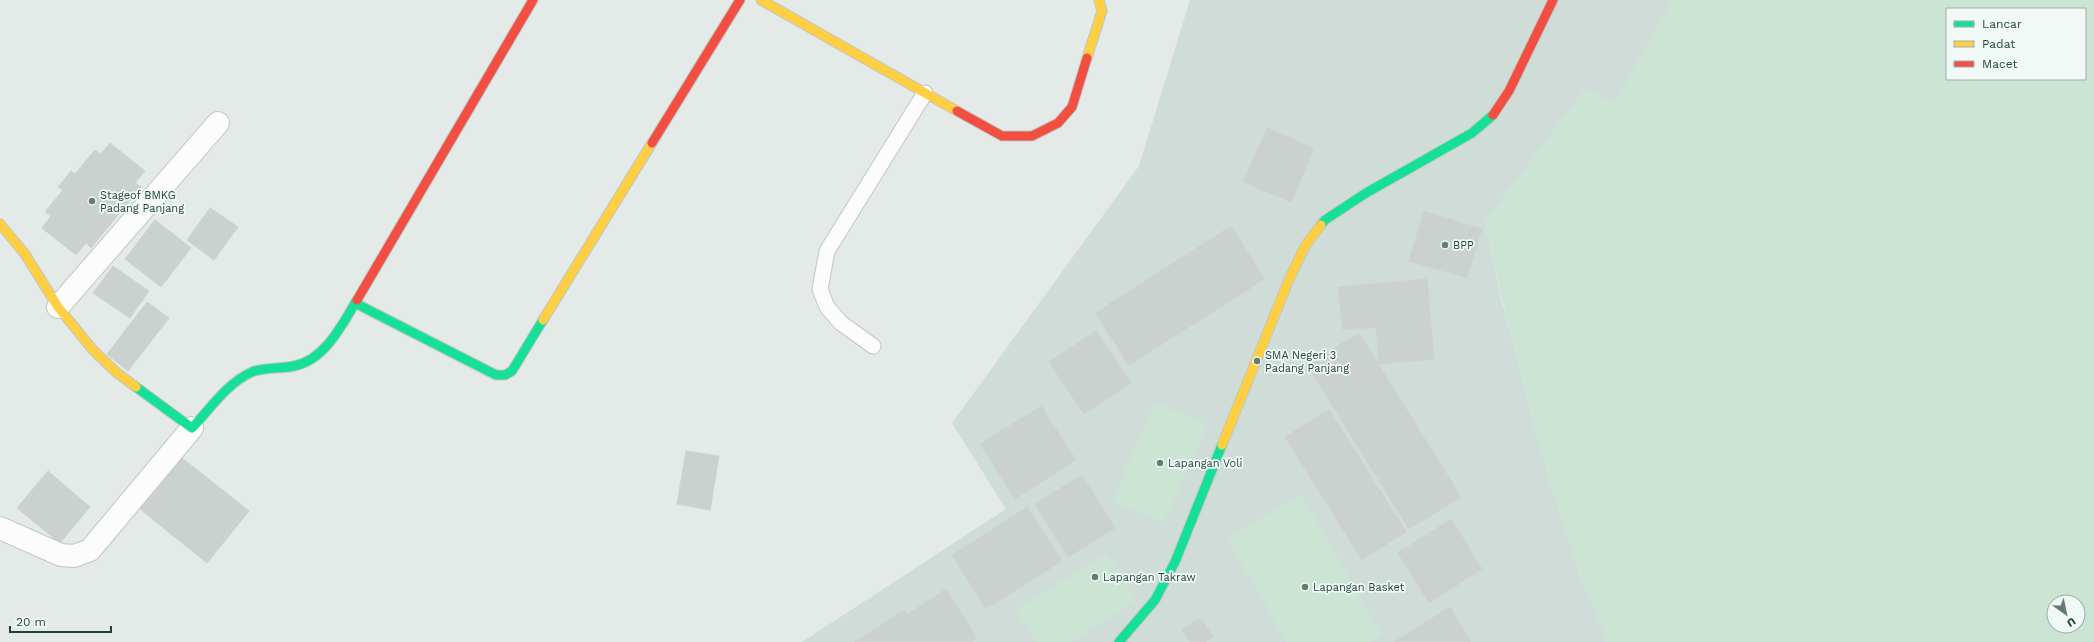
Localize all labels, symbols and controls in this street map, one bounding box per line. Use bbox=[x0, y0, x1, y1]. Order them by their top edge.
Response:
legend bbox=[1946, 8, 2086, 80]
text: Lancar bbox=[1982, 17, 2022, 31]
text: Padat bbox=[1982, 37, 2015, 51]
text: Macet bbox=[1982, 57, 2017, 71]
place label: Stageof BMKG Padang Panjang bbox=[100, 189, 184, 215]
marker: Stageof BMKG Padang Panjang bbox=[87, 196, 97, 206]
place label: BPP bbox=[1453, 239, 1474, 252]
marker: BPP bbox=[1440, 240, 1450, 250]
place label: SMA Negeri 3 Padang Panjang bbox=[1265, 349, 1349, 375]
marker: SMA Negeri 3 Padang Panjang bbox=[1252, 356, 1262, 366]
place label: Lapangan Voli bbox=[1168, 457, 1243, 470]
marker: Lapangan Voli bbox=[1155, 458, 1165, 468]
place label: Lapangan Takraw bbox=[1103, 571, 1196, 584]
marker: Lapangan Takraw bbox=[1090, 572, 1100, 582]
place label: Lapangan Basket bbox=[1313, 581, 1405, 594]
marker: Lapangan Basket bbox=[1300, 582, 1310, 592]
north arrow bbox=[2046, 594, 2086, 634]
scale bar bbox=[10, 608, 111, 634]
text: U bbox=[2064, 614, 2078, 630]
text: 20 m bbox=[16, 615, 46, 629]

